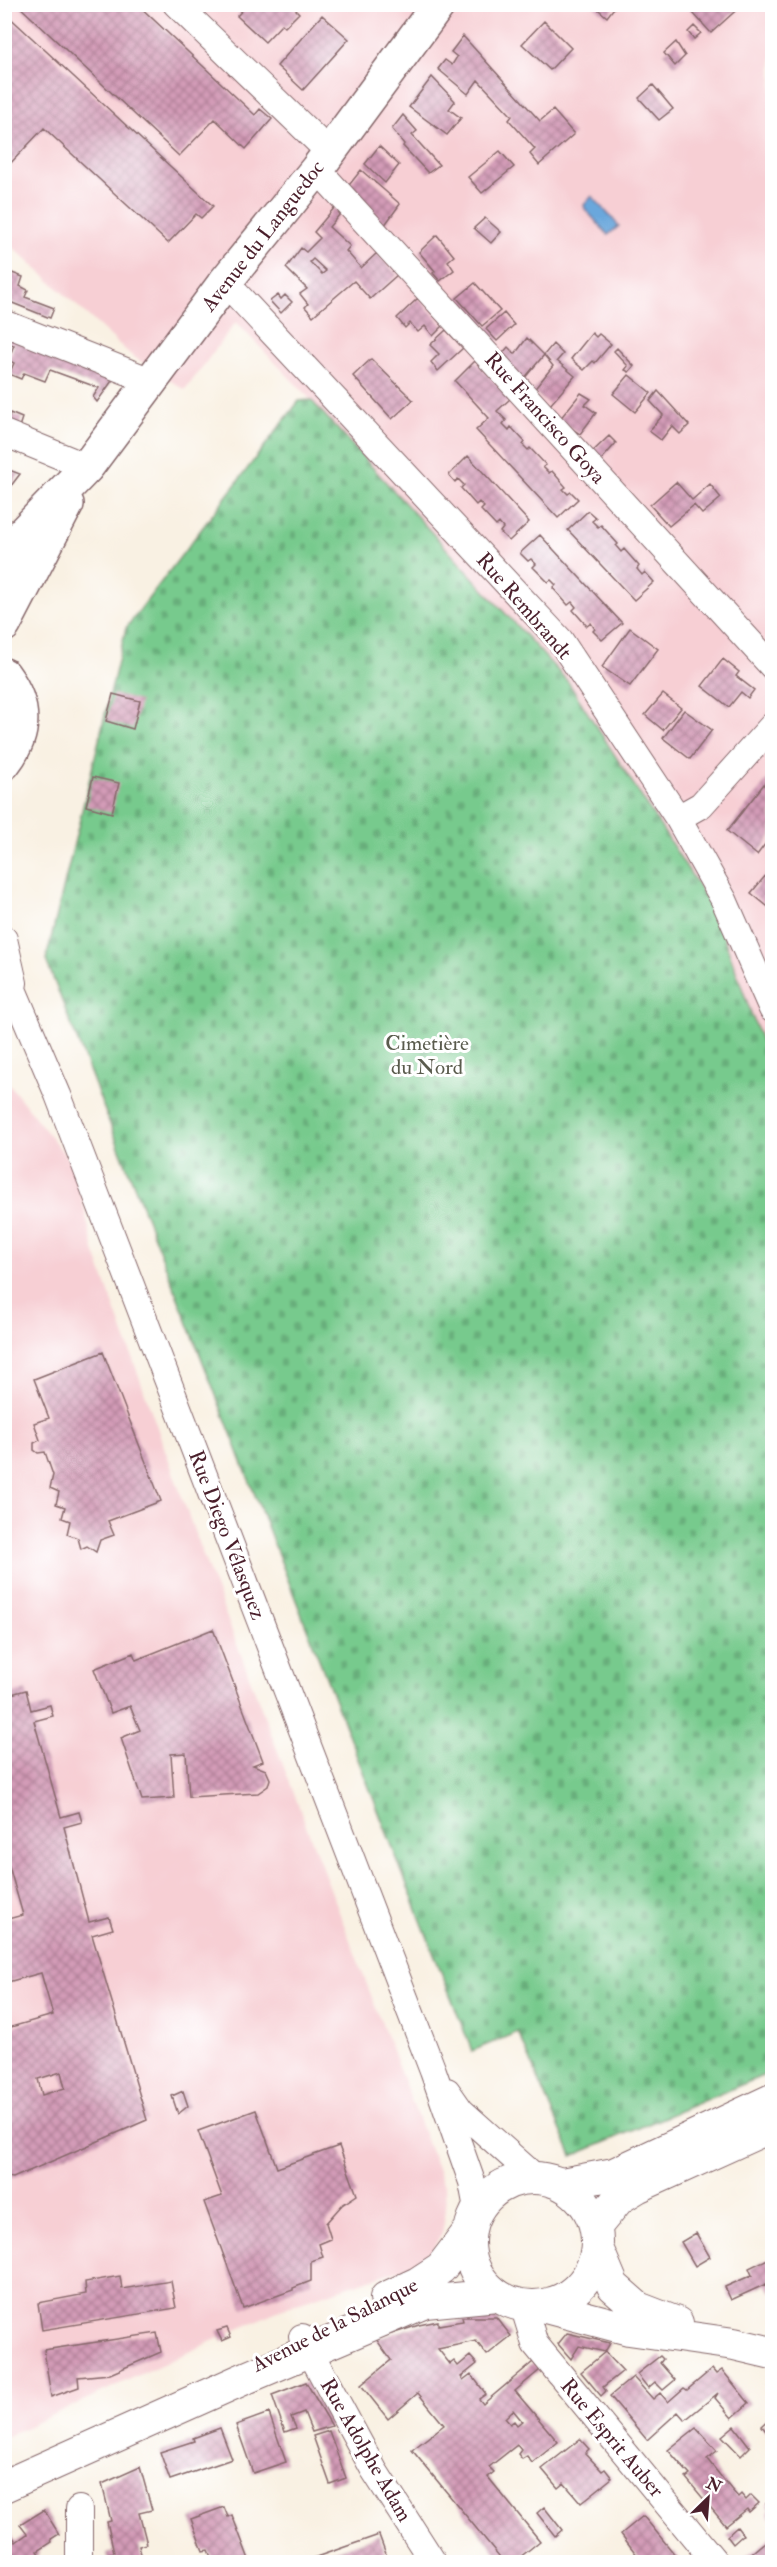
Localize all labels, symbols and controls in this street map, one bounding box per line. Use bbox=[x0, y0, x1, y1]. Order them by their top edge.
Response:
street label: Avenue du Languedoc bbox=[195, 155, 331, 318]
street label: Rue Francisco Goya bbox=[479, 346, 612, 490]
street label: Rue Rembrandt bbox=[470, 547, 578, 665]
park label: Cimetière du Nord bbox=[385, 1030, 469, 1081]
street label: Rue Diego Vélasquez bbox=[182, 1447, 272, 1623]
street label: Avenue de la Salanque bbox=[247, 2271, 423, 2379]
street label: Rue Adolphe Adam bbox=[314, 2373, 418, 2527]
street label: Rue Esprit Auber bbox=[554, 2373, 670, 2503]
north arrow bbox=[678, 2468, 738, 2528]
text: N bbox=[702, 2473, 725, 2498]

